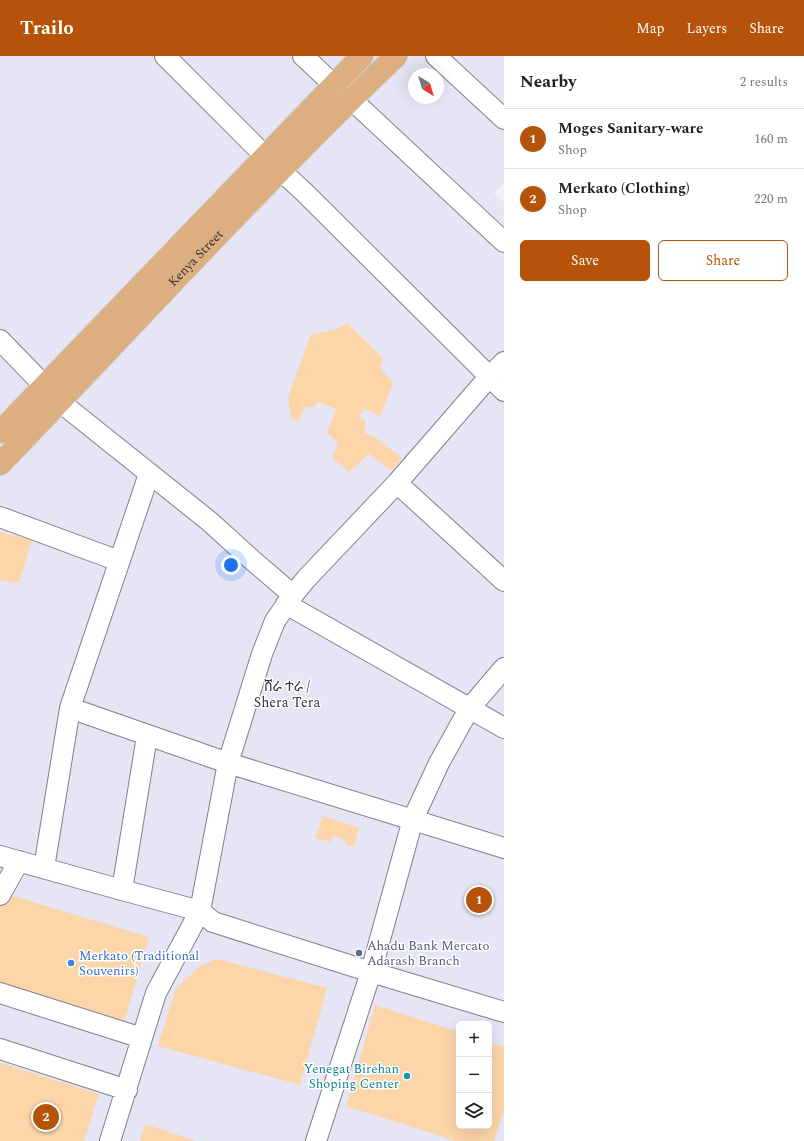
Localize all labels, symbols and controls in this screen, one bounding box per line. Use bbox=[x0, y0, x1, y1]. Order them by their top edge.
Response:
text: Trailo bbox=[20, 14, 74, 43]
text: Map bbox=[636, 18, 665, 39]
text: Layers bbox=[687, 18, 727, 39]
text: Share bbox=[749, 18, 784, 39]
north arrow bbox=[408, 68, 444, 104]
text: Nearby bbox=[520, 69, 576, 95]
text: 2 results bbox=[740, 72, 788, 92]
text: Moges Sanitary-ware bbox=[558, 117, 703, 140]
text: 1 bbox=[529, 129, 537, 149]
text: 160 m bbox=[754, 129, 788, 149]
text: Shop bbox=[558, 140, 587, 160]
text: Merkato (Clothing) bbox=[558, 177, 690, 200]
text: 2 bbox=[529, 189, 537, 209]
text: 220 m bbox=[754, 189, 788, 209]
text: Shop bbox=[558, 200, 587, 220]
street label: Kenya Street bbox=[163, 225, 228, 291]
button: Save bbox=[520, 240, 650, 281]
button: Share bbox=[658, 240, 788, 281]
your location bbox=[221, 555, 241, 575]
district label: ሸራ ተራ / Shera Tera bbox=[254, 676, 320, 713]
pin: 1 bbox=[466, 885, 492, 915]
place label: Ahadu Bank Mercato Adarash Branch bbox=[367, 936, 489, 971]
place label: Merkato (Traditional Souvenirs) bbox=[79, 946, 199, 981]
marker: Ahadu Bank Mercato Adarash Branch bbox=[354, 948, 364, 958]
marker: Merkato (Traditional Souvenirs) bbox=[66, 958, 76, 968]
map controls bbox=[456, 1021, 492, 1129]
button: + bbox=[456, 1021, 492, 1057]
button: − bbox=[456, 1057, 492, 1093]
place label: Yenegat Birehan Shoping Center bbox=[304, 1059, 399, 1094]
marker: Yenegat Birehan Shoping Center bbox=[402, 1071, 412, 1081]
button: layers bbox=[456, 1093, 492, 1129]
pin: 2 bbox=[33, 1102, 59, 1132]

